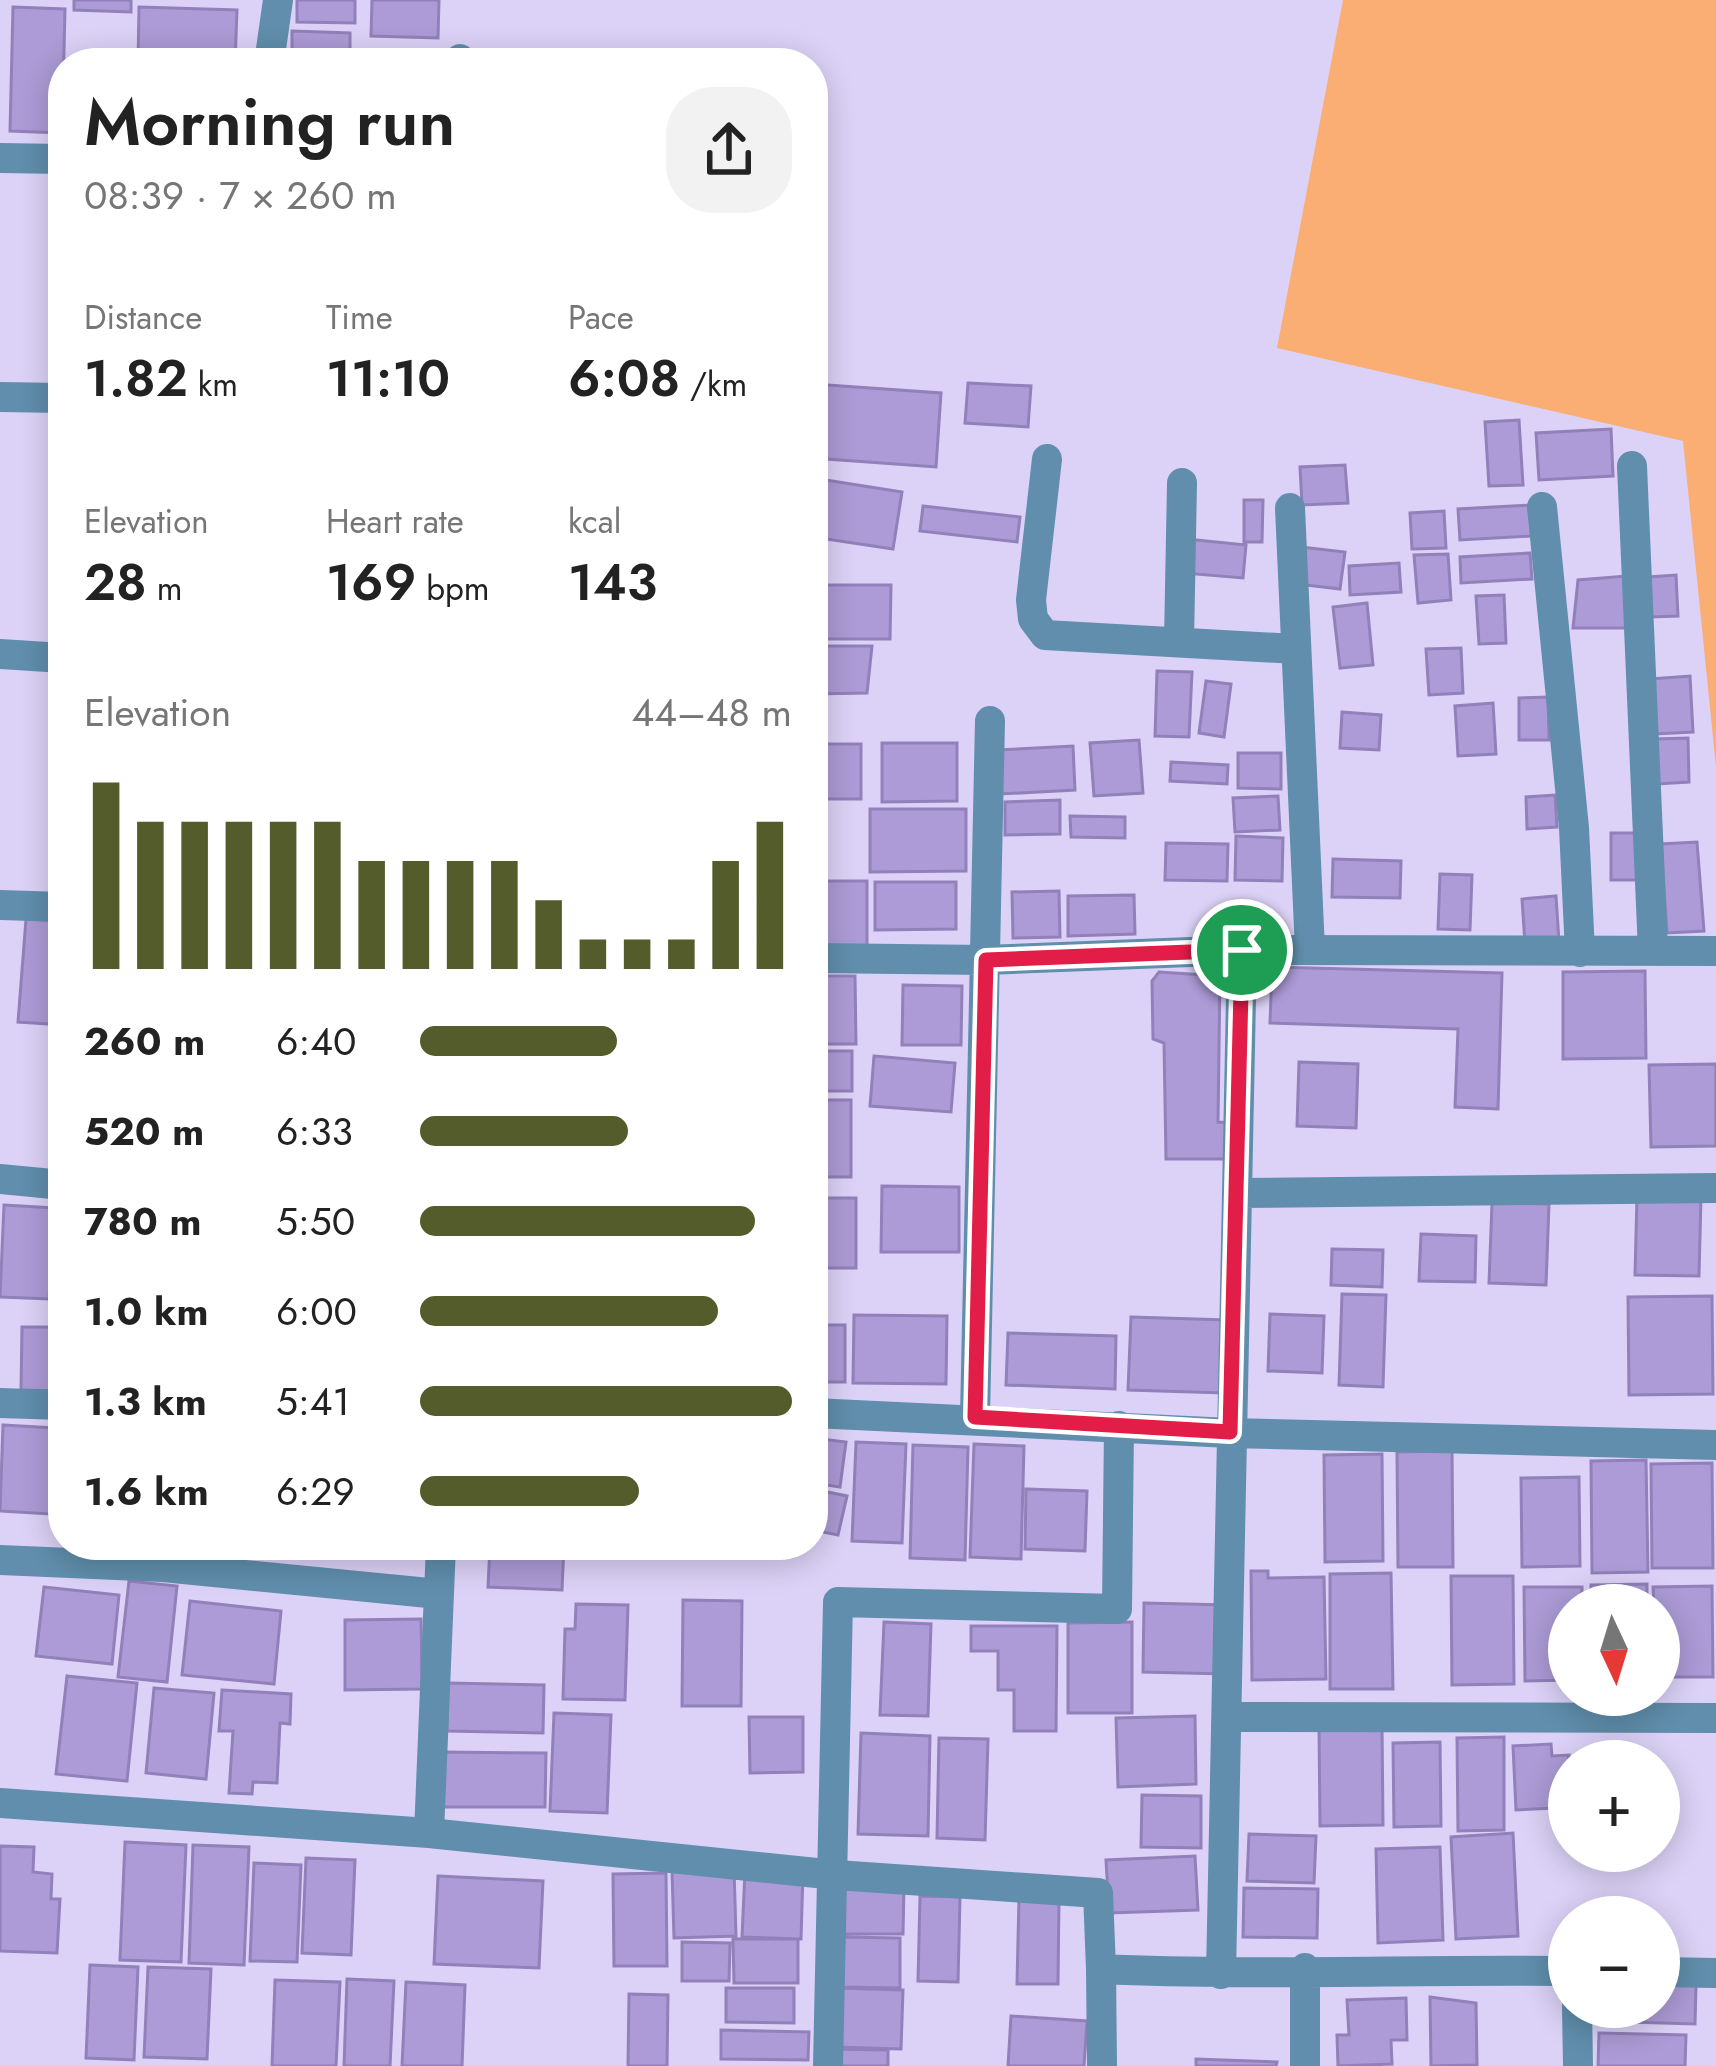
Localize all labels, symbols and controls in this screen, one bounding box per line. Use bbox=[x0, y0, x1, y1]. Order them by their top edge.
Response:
text: Morning run bbox=[84, 74, 455, 170]
button: share bbox=[666, 87, 792, 213]
text: 08:39 · 7 × 260 m bbox=[84, 167, 397, 224]
text: Distance bbox=[84, 294, 202, 341]
text: Time bbox=[326, 294, 393, 341]
text: Pace bbox=[568, 294, 634, 341]
text: 1.82 bbox=[84, 341, 188, 415]
text: 11:10 bbox=[326, 341, 450, 415]
text: 6:08 bbox=[568, 341, 680, 415]
text: km bbox=[188, 361, 238, 408]
text: /km bbox=[680, 361, 747, 408]
text: Elevation bbox=[84, 498, 208, 545]
text: Heart rate bbox=[326, 498, 464, 545]
text: kcal bbox=[568, 498, 621, 545]
text: 28 bbox=[84, 545, 147, 619]
text: 169 bbox=[326, 545, 416, 619]
text: 143 bbox=[568, 545, 657, 619]
text: m bbox=[147, 565, 182, 612]
text: bpm bbox=[416, 565, 490, 612]
text: Elevation bbox=[84, 684, 231, 741]
text: 44–48 m bbox=[632, 684, 792, 741]
pin bbox=[1191, 899, 1293, 1001]
icon: arrive bbox=[1209, 917, 1275, 983]
text: 260 m bbox=[84, 1013, 205, 1070]
text: 6:40 bbox=[276, 1013, 356, 1070]
text: 520 m bbox=[84, 1103, 204, 1160]
text: 6:33 bbox=[276, 1103, 353, 1160]
text: 780 m bbox=[84, 1193, 201, 1250]
text: 5:50 bbox=[276, 1193, 355, 1250]
text: 1.0 km bbox=[84, 1283, 208, 1340]
text: 6:00 bbox=[276, 1283, 357, 1340]
text: 1.3 km bbox=[84, 1373, 207, 1430]
text: 5:41 bbox=[276, 1373, 350, 1430]
text: 1.6 km bbox=[84, 1463, 209, 1520]
text: 6:29 bbox=[276, 1463, 355, 1520]
north arrow bbox=[1548, 1584, 1680, 1716]
map controls bbox=[1548, 1584, 1680, 2028]
button: + bbox=[1548, 1740, 1680, 1872]
button: − bbox=[1548, 1896, 1680, 2028]

